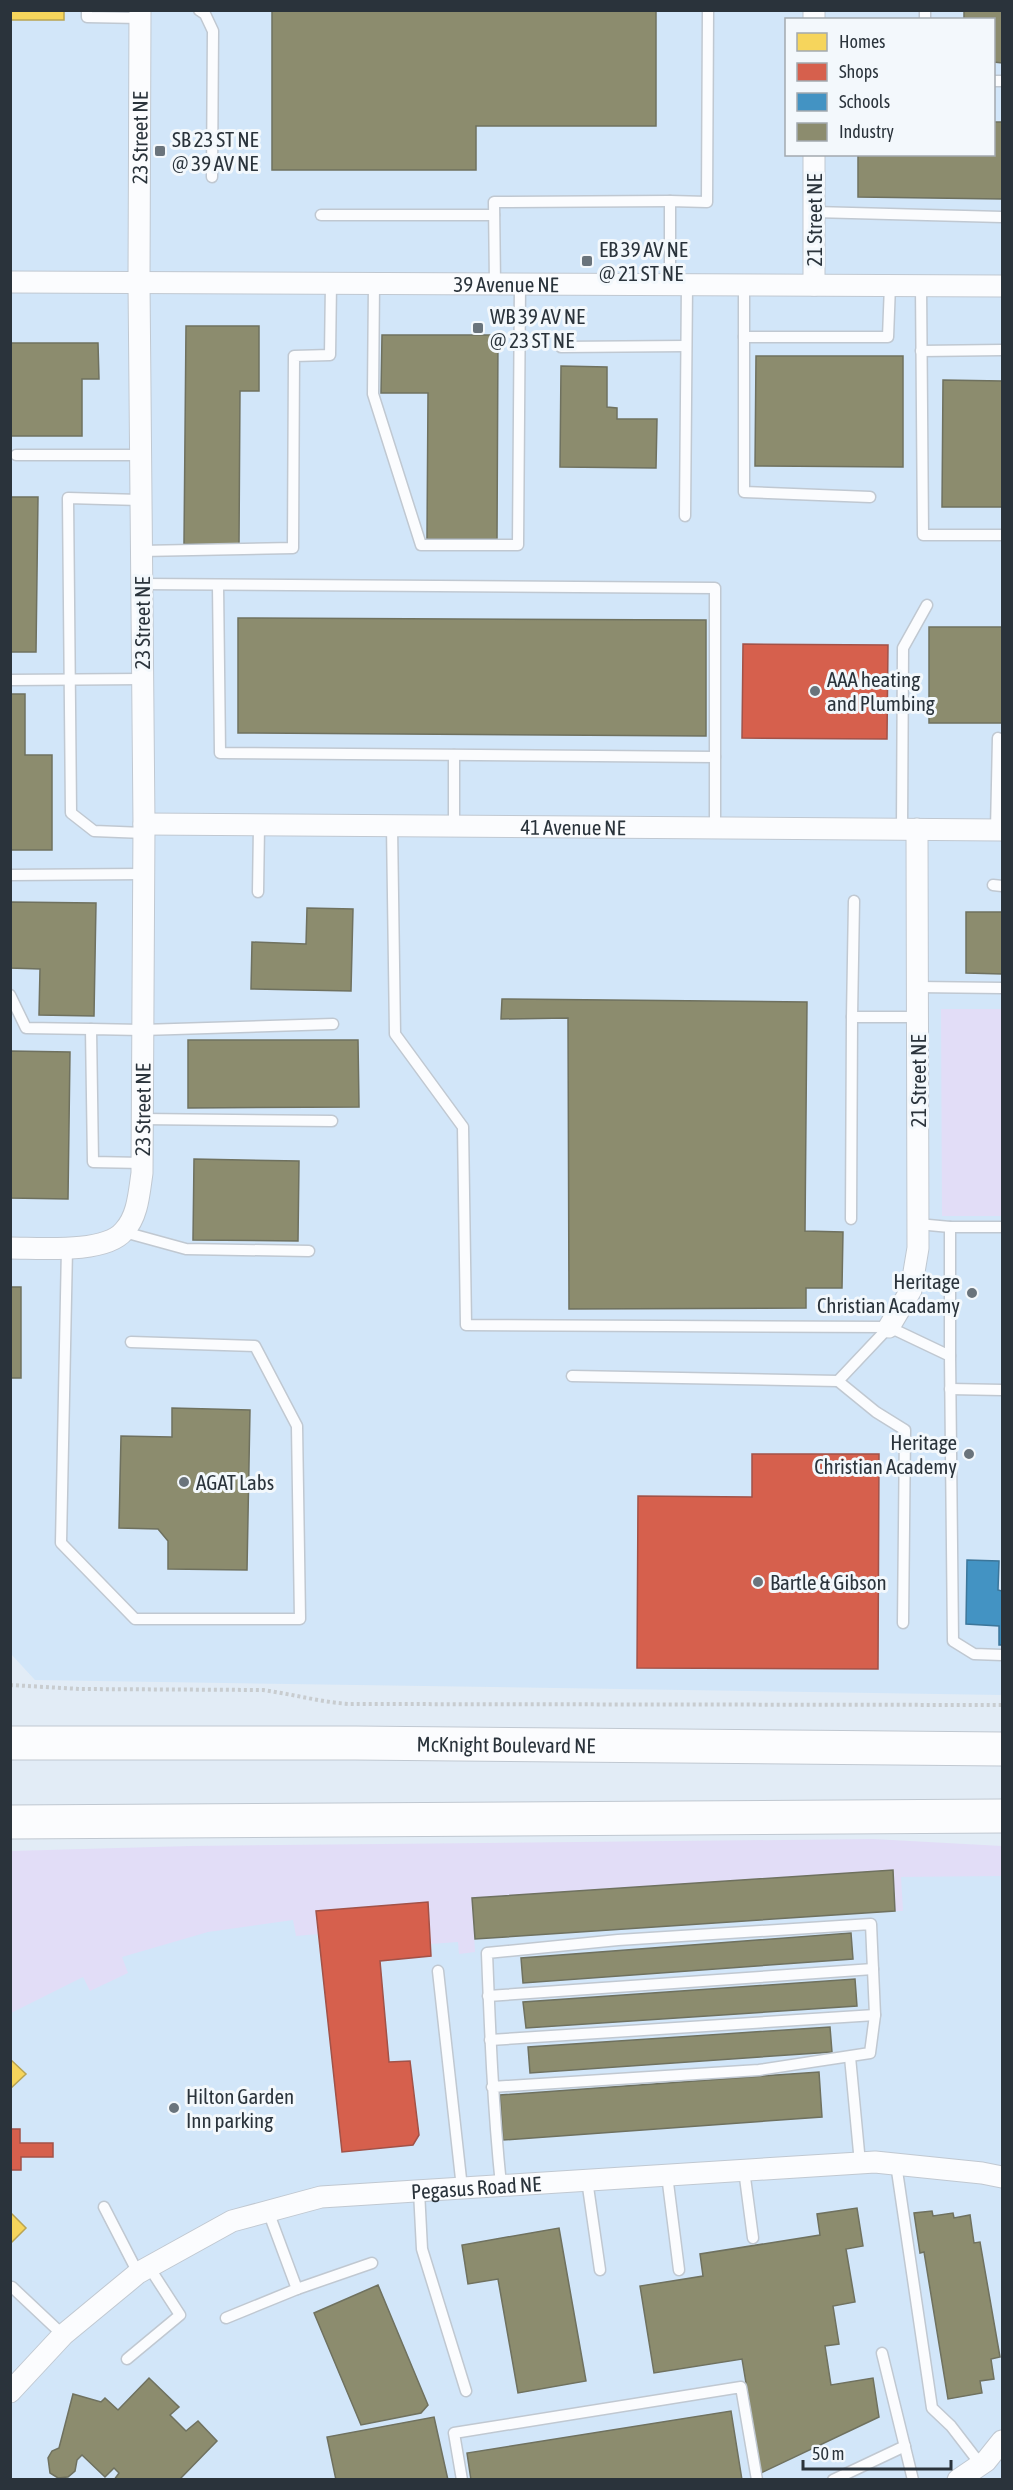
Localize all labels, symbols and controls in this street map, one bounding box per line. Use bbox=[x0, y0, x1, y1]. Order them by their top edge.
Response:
legend bbox=[785, 18, 995, 156]
text: Homes bbox=[839, 31, 885, 52]
text: Shops bbox=[839, 61, 879, 82]
street label: 23 Street NE bbox=[127, 91, 152, 184]
text: Schools bbox=[839, 91, 890, 112]
text: Industry bbox=[839, 121, 894, 142]
place label: SB 23 ST NE @ 39 AV NE bbox=[172, 127, 259, 175]
marker: SB 23 ST NE @ 39 AV NE bbox=[153, 144, 167, 158]
street label: 21 Street NE bbox=[802, 173, 826, 266]
place label: EB 39 AV NE @ 21 ST NE bbox=[599, 237, 688, 285]
marker: EB 39 AV NE @ 21 ST NE bbox=[580, 254, 594, 268]
street label: 39 Avenue NE bbox=[453, 272, 559, 296]
place label: WB 39 AV NE @ 23 ST NE bbox=[490, 304, 585, 352]
marker: WB 39 AV NE @ 23 ST NE bbox=[471, 321, 485, 335]
street label: 23 Street NE bbox=[130, 576, 154, 669]
place label: AAA heating and Plumbing bbox=[827, 667, 935, 715]
marker: AAA heating and Plumbing bbox=[808, 684, 822, 698]
street label: 41 Avenue NE bbox=[520, 815, 626, 839]
street label: 21 Street NE bbox=[906, 1034, 930, 1127]
street label: 23 Street NE bbox=[130, 1063, 155, 1156]
place label: Heritage Christian Acadamy bbox=[817, 1269, 960, 1317]
marker: Heritage Christian Acadamy bbox=[965, 1286, 979, 1300]
place label: Heritage Christian Academy bbox=[814, 1430, 957, 1478]
marker: Heritage Christian Academy bbox=[962, 1447, 976, 1461]
place label: AGAT Labs bbox=[196, 1470, 274, 1494]
marker: AGAT Labs bbox=[177, 1475, 191, 1489]
place label: Bartle & Gibson bbox=[770, 1570, 887, 1594]
marker: Bartle & Gibson bbox=[751, 1575, 765, 1589]
street label: McKnight Boulevard NE bbox=[417, 1732, 595, 1757]
place label: Hilton Garden Inn parking bbox=[186, 2084, 294, 2132]
marker: Hilton Garden Inn parking bbox=[167, 2101, 181, 2115]
street label: Pegasus Road NE bbox=[410, 2171, 542, 2203]
scale bar bbox=[803, 2433, 952, 2471]
text: 50 m bbox=[812, 2443, 844, 2464]

